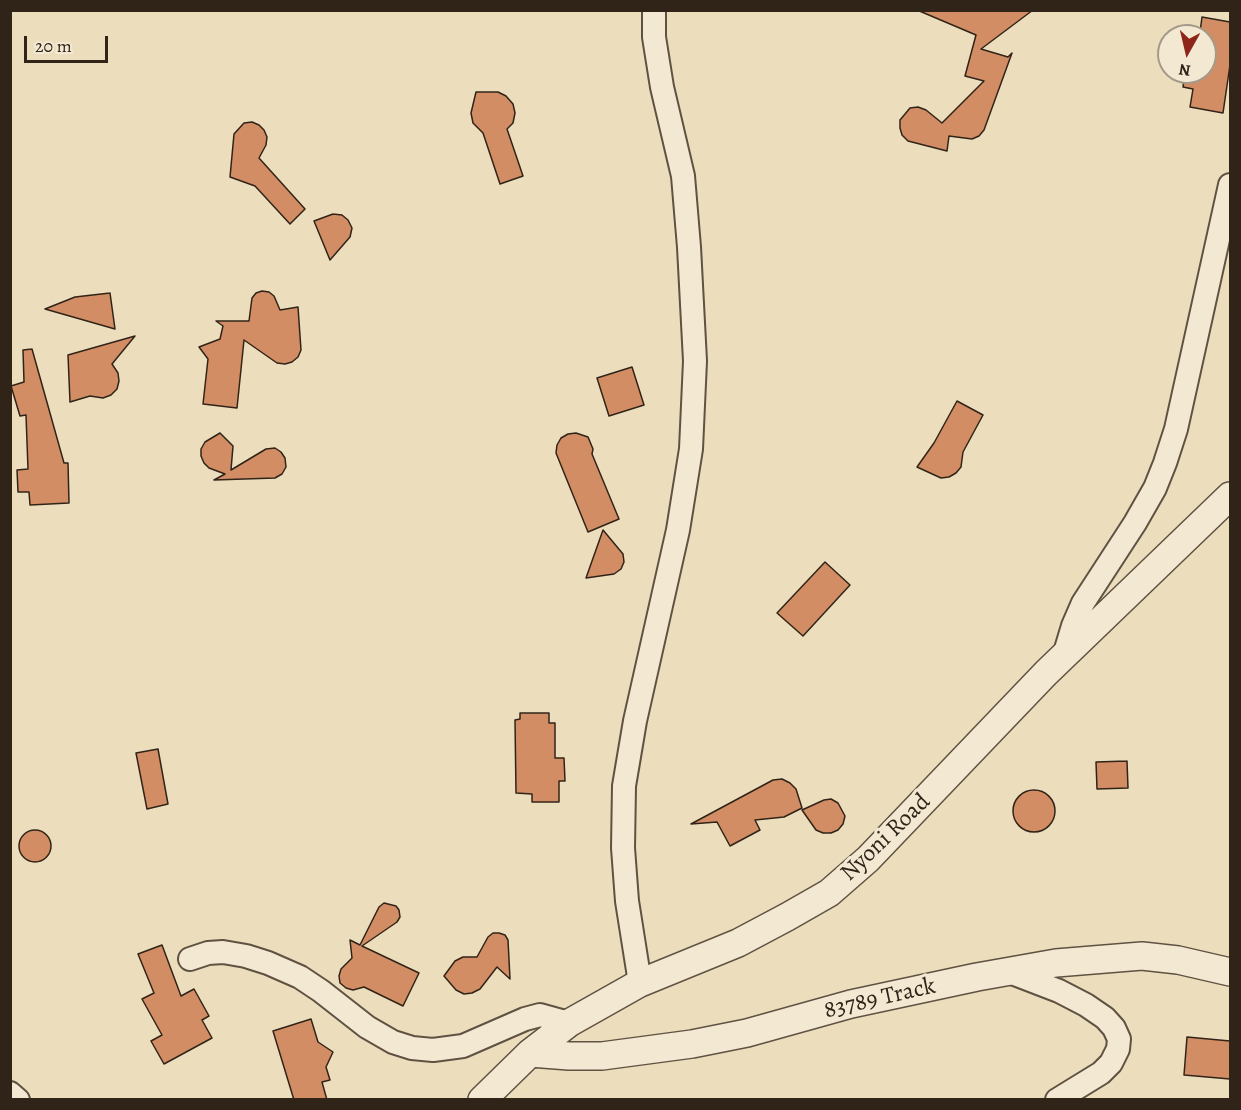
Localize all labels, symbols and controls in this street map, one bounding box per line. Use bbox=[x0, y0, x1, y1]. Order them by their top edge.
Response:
scale bar bbox=[27, 24, 111, 62]
north arrow bbox=[1157, 24, 1217, 84]
text: 20 m bbox=[35, 34, 72, 58]
text: N bbox=[1177, 58, 1192, 82]
street label: Nyoni Road bbox=[835, 788, 937, 888]
street label: 83789 Track bbox=[821, 972, 939, 1026]

